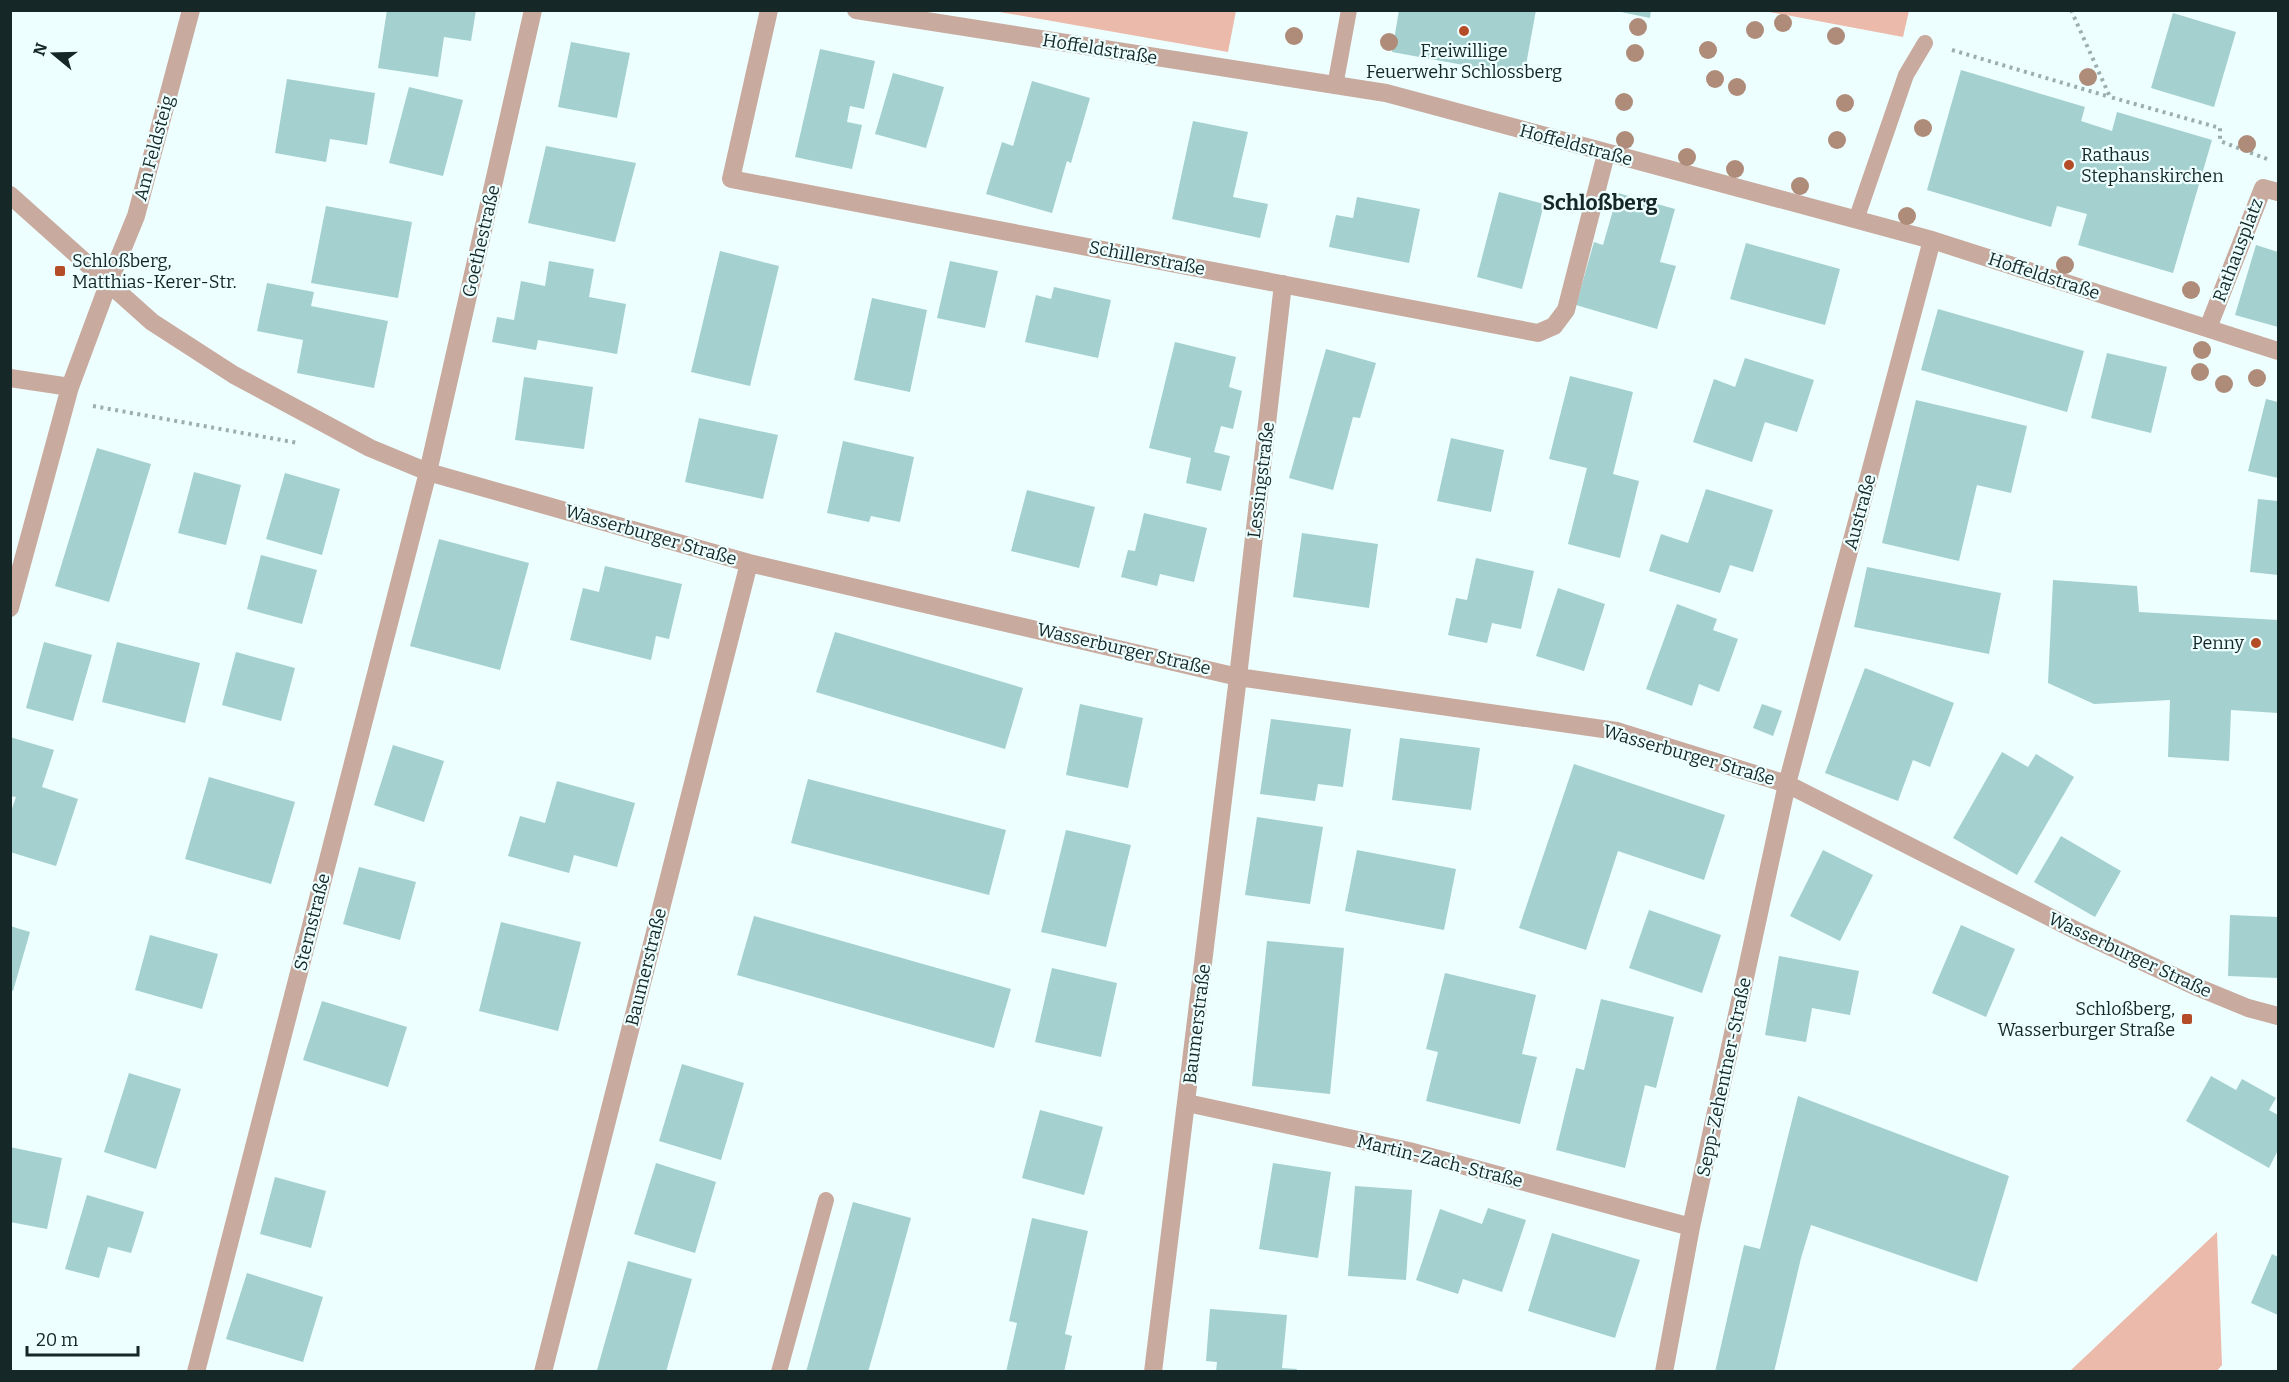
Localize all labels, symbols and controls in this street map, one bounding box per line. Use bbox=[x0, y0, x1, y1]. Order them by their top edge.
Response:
north arrow bbox=[24, 24, 84, 84]
marker: Freiwillige Feuerwehr Schlossberg bbox=[1457, 24, 1471, 38]
street label: Hoffeldstraße bbox=[1041, 29, 1159, 69]
text: N bbox=[29, 40, 51, 58]
place label: Freiwillige Feuerwehr Schlossberg bbox=[1366, 40, 1562, 83]
street label: Am Feldsteig bbox=[129, 93, 179, 203]
street label: Hoffeldstraße bbox=[1517, 119, 1635, 171]
place label: Rathaus Stephanskirchen bbox=[2081, 144, 2224, 187]
marker: Rathaus Stephanskirchen bbox=[2062, 158, 2076, 172]
street label: Goethestraße bbox=[457, 183, 505, 299]
district label: Schloßberg bbox=[1543, 190, 1658, 216]
street label: Rathausplatz bbox=[2208, 195, 2268, 305]
street label: Schillerstraße bbox=[1087, 236, 1207, 280]
street label: Hoffeldstraße bbox=[1985, 248, 2103, 304]
place label: Schloßberg, Matthias-Kerer-Str. bbox=[72, 250, 237, 293]
marker: Schloßberg, Matthias-Kerer-Str. bbox=[53, 264, 67, 278]
street label: Lessingstraße bbox=[1243, 421, 1279, 539]
street label: Austraße bbox=[1839, 472, 1881, 552]
street label: Wasserburger Straße bbox=[563, 500, 739, 570]
street label: Wasserburger Straße bbox=[1035, 618, 1213, 680]
place label: Penny bbox=[2192, 632, 2244, 654]
marker: Penny bbox=[2249, 636, 2263, 650]
street label: Wasserburger Straße bbox=[1601, 720, 1777, 790]
street label: Sternstraße bbox=[289, 871, 335, 973]
street label: Baumerstraße bbox=[621, 906, 671, 1028]
street label: Wasserburger Straße bbox=[2045, 908, 2215, 1002]
street label: Baumerstraße bbox=[1179, 963, 1215, 1085]
street label: Sepp-Zehentner-Straße bbox=[1692, 975, 1756, 1179]
place label: Schloßberg, Wasserburger Straße bbox=[1997, 998, 2175, 1041]
marker: Schloßberg, Wasserburger Straße bbox=[2180, 1012, 2194, 1026]
street label: Martin-Zach-Straße bbox=[1355, 1130, 1525, 1192]
scale bar bbox=[27, 1319, 138, 1357]
text: 20 m bbox=[36, 1329, 78, 1351]

